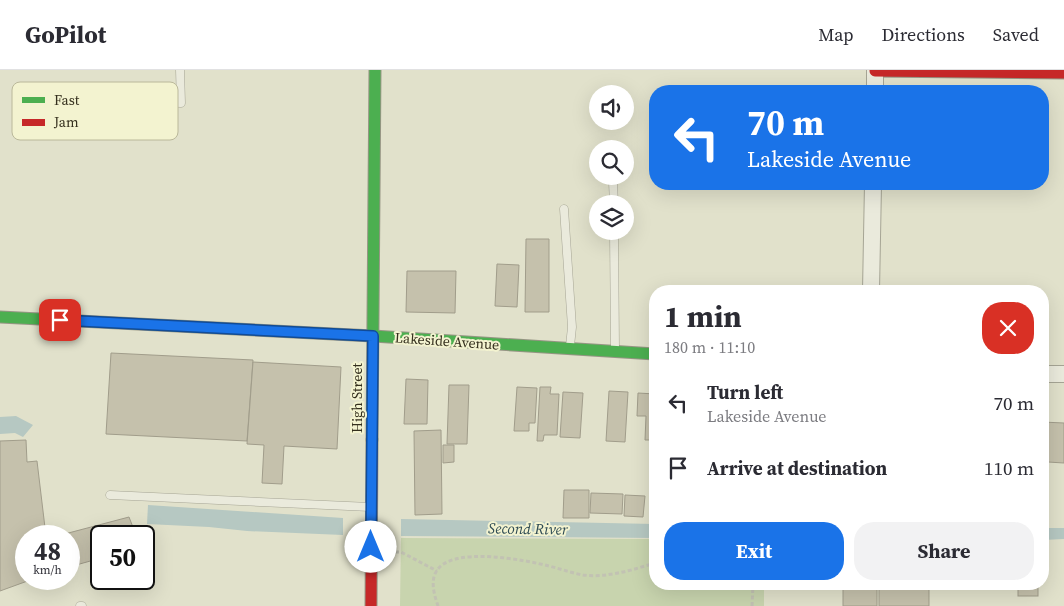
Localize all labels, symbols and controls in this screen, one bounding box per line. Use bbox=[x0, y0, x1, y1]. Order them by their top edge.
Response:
text: GoPilot bbox=[25, 18, 106, 51]
text: Map bbox=[818, 22, 854, 47]
text: Directions bbox=[882, 22, 965, 47]
text: Saved bbox=[993, 22, 1039, 47]
legend bbox=[12, 82, 178, 140]
map controls bbox=[589, 85, 634, 240]
button: sound bbox=[589, 85, 634, 130]
text: Fast bbox=[54, 90, 80, 110]
text: 70 m bbox=[747, 99, 824, 147]
icon: left bbox=[664, 105, 729, 170]
text: Jam bbox=[53, 112, 79, 132]
button: search bbox=[589, 140, 634, 185]
text: Lakeside Avenue bbox=[747, 144, 911, 174]
button: layers bbox=[589, 195, 634, 240]
text: 1 min bbox=[664, 296, 742, 337]
pin bbox=[39, 299, 81, 341]
button: close bbox=[982, 302, 1034, 354]
icon: arrive bbox=[46, 306, 74, 334]
street label: Lakeside Avenue bbox=[394, 327, 500, 355]
text: 180 m · 11:10 bbox=[664, 336, 755, 358]
street label: High Street bbox=[347, 362, 367, 433]
text: Turn left bbox=[707, 379, 783, 405]
icon: left bbox=[664, 389, 692, 417]
text: 70 m bbox=[993, 390, 1034, 416]
text: Lakeside Avenue bbox=[707, 405, 826, 427]
icon: arrive bbox=[664, 454, 692, 482]
text: Arrive at destination bbox=[707, 455, 887, 481]
text: 110 m bbox=[984, 455, 1034, 481]
water label: Second River bbox=[488, 517, 569, 540]
position arrow bbox=[344, 520, 396, 572]
button: Exit bbox=[664, 522, 844, 580]
button: Share bbox=[854, 522, 1034, 580]
speed limit sign: 50 bbox=[90, 525, 155, 590]
text: 48 bbox=[34, 534, 61, 568]
text: km/h bbox=[33, 562, 62, 578]

